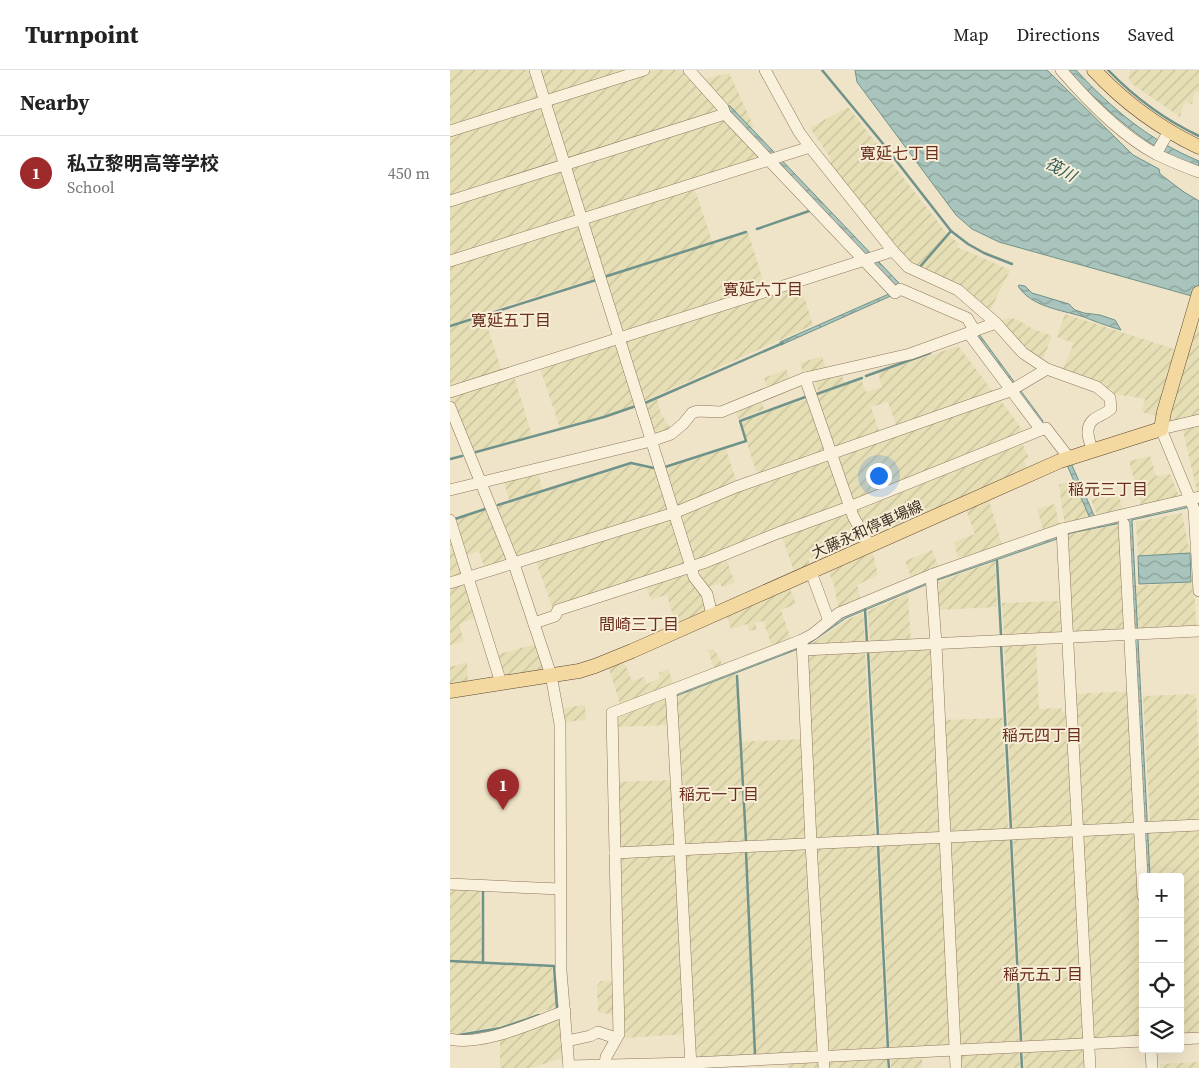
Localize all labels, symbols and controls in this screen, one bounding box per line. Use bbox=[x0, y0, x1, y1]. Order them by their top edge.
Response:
text: Turnpoint bbox=[25, 18, 138, 51]
text: Map bbox=[953, 22, 989, 47]
text: Directions bbox=[1017, 22, 1100, 47]
text: Saved bbox=[1128, 22, 1174, 47]
text: Nearby bbox=[20, 88, 90, 117]
district label: 寛延七丁目 bbox=[860, 142, 940, 164]
text: 私立黎明高等学校 bbox=[67, 150, 219, 176]
water label: 筏川 bbox=[1042, 152, 1082, 187]
text: 1 bbox=[32, 162, 40, 184]
text: 450 m bbox=[388, 162, 430, 184]
text: School bbox=[67, 176, 115, 198]
district label: 寛延六丁目 bbox=[723, 278, 803, 300]
district label: 寛延五丁目 bbox=[471, 309, 551, 331]
your location bbox=[866, 463, 892, 489]
district label: 稲元三丁目 bbox=[1068, 478, 1148, 500]
street label: 大藤永和停車場線 bbox=[808, 495, 926, 563]
district label: 間崎三丁目 bbox=[599, 613, 679, 635]
district label: 稲元四丁目 bbox=[1002, 724, 1082, 746]
pin: 1 bbox=[487, 769, 519, 810]
district label: 稲元一丁目 bbox=[679, 783, 759, 805]
map controls bbox=[1139, 873, 1184, 1053]
button: + bbox=[1139, 873, 1184, 918]
button: − bbox=[1139, 918, 1184, 963]
district label: 稲元五丁目 bbox=[1003, 963, 1083, 985]
button: locate bbox=[1139, 963, 1184, 1008]
button: layers bbox=[1139, 1008, 1184, 1053]

